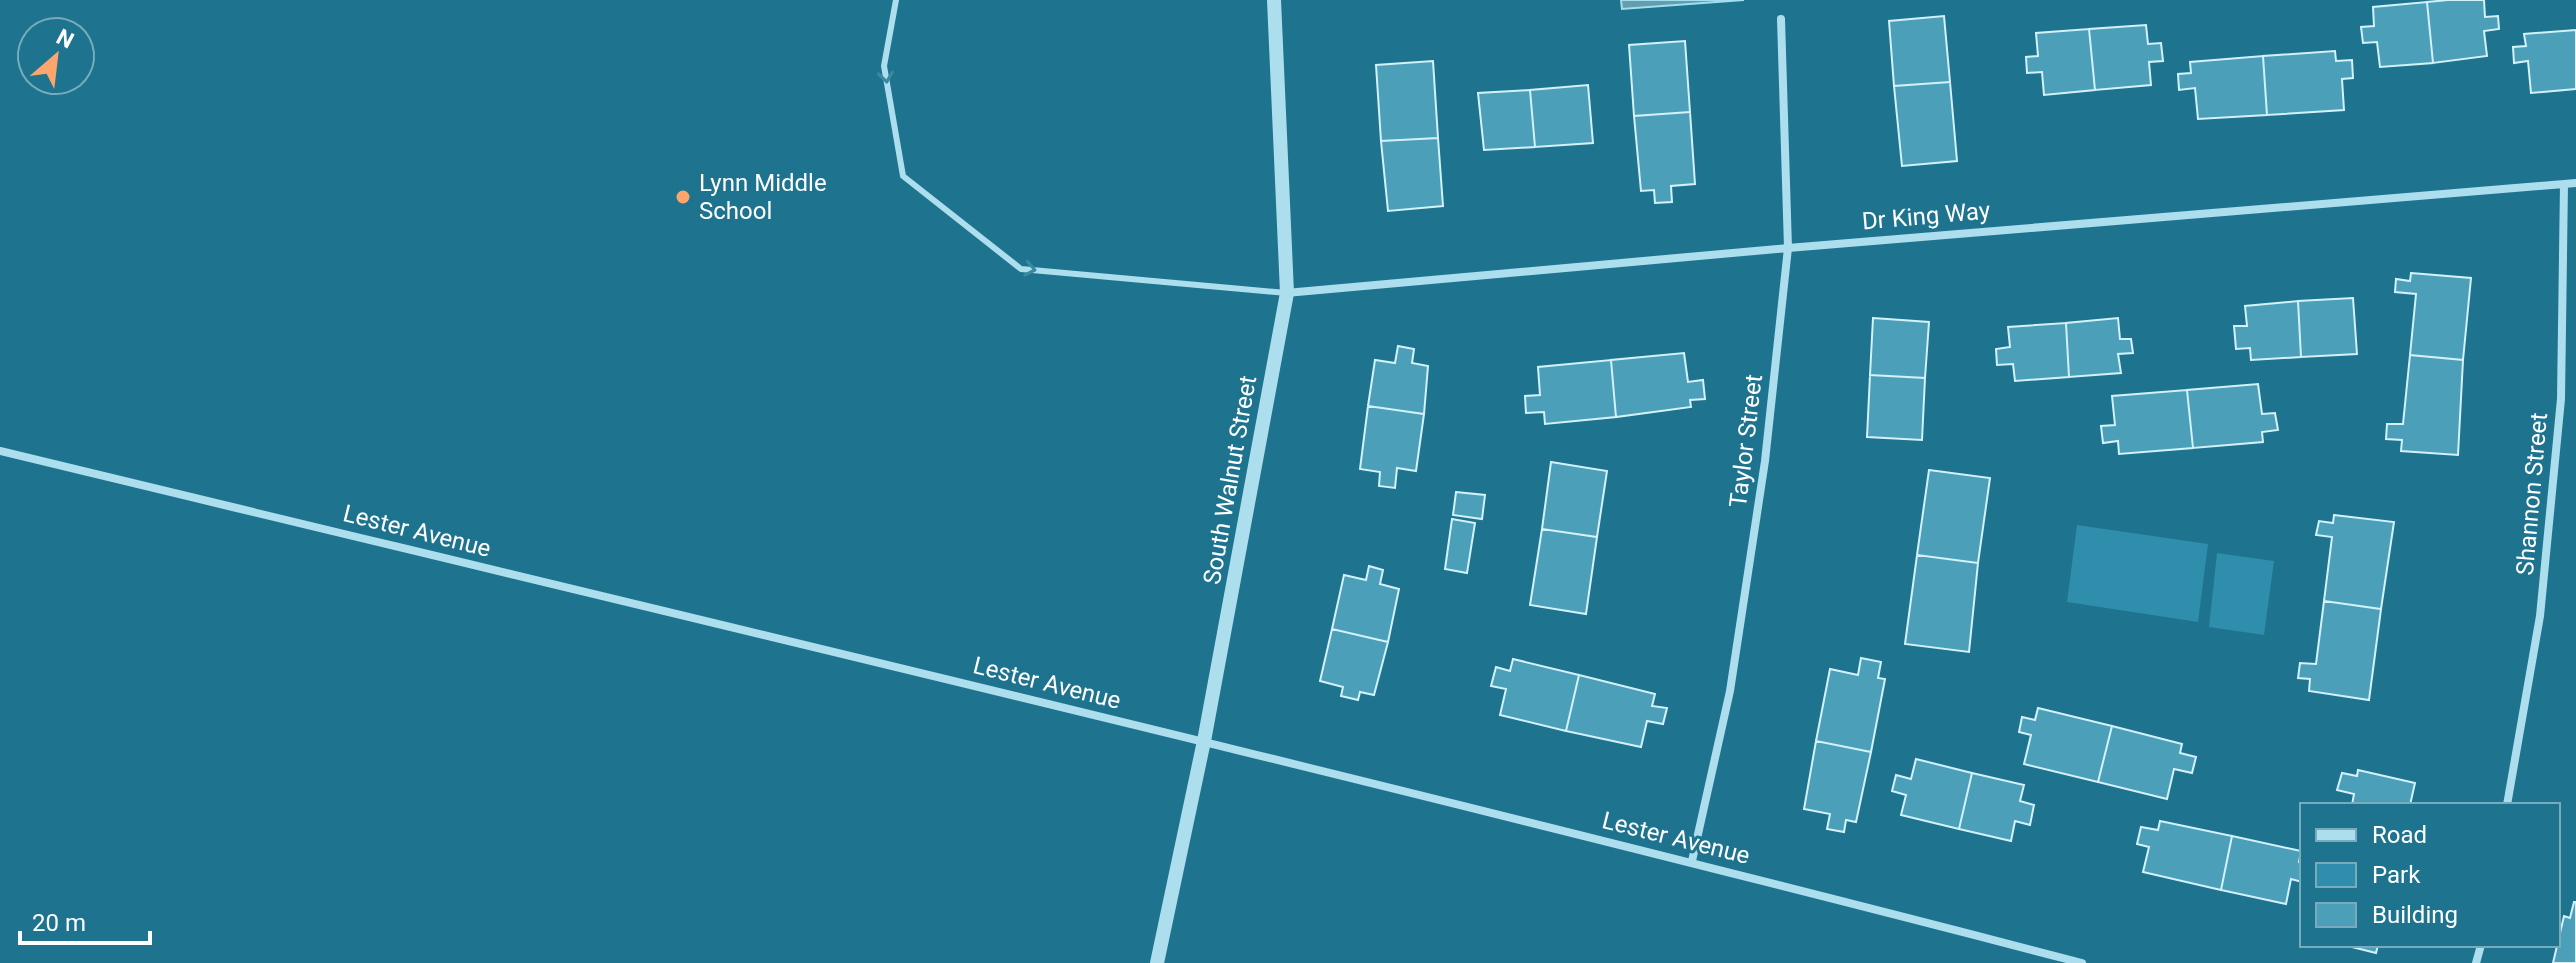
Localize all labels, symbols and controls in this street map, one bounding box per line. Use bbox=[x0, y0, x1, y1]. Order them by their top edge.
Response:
north arrow bbox=[16, 16, 96, 96]
text: N bbox=[52, 24, 78, 53]
one-way arrow bbox=[877, 70, 894, 84]
place label: Lynn Middle School bbox=[699, 169, 827, 225]
marker: Lynn Middle School bbox=[674, 188, 692, 206]
street label: Dr King Way bbox=[1861, 196, 1992, 236]
one-way arrow bbox=[1024, 259, 1037, 276]
street label: South Walnut Street bbox=[1198, 373, 1262, 587]
street label: Taylor Street bbox=[1724, 373, 1768, 509]
street label: Shannon Street bbox=[2511, 411, 2553, 577]
street label: Lester Avenue bbox=[340, 499, 494, 563]
street label: Lester Avenue bbox=[970, 651, 1124, 715]
legend bbox=[2300, 803, 2560, 947]
street label: Lester Avenue bbox=[1599, 806, 1753, 870]
text: Road bbox=[2372, 821, 2427, 849]
text: Park bbox=[2372, 861, 2421, 889]
scale bar bbox=[20, 895, 150, 945]
text: Building bbox=[2372, 901, 2458, 929]
text: 20 m bbox=[32, 909, 86, 937]

